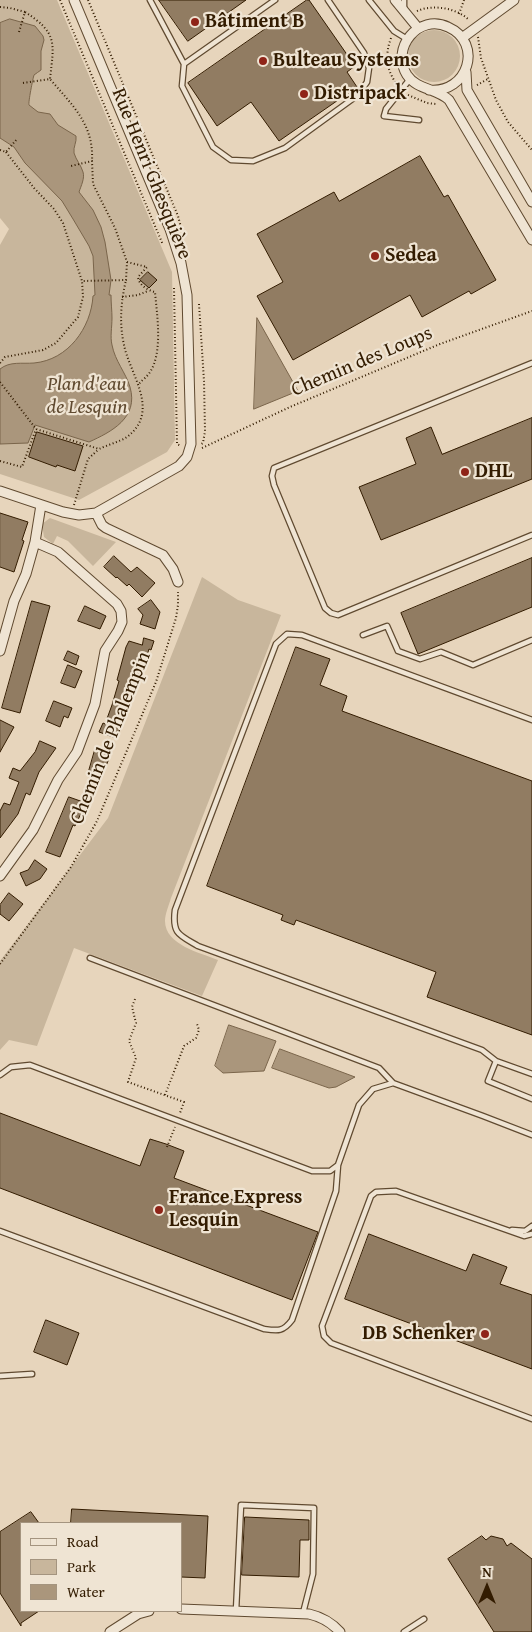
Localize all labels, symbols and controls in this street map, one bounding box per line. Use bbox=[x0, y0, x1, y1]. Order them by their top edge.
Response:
place label: Bâtiment B bbox=[205, 10, 305, 34]
marker: Bâtiment B bbox=[189, 16, 201, 28]
place label: Bulteau Systems bbox=[273, 49, 419, 73]
marker: Bulteau Systems bbox=[257, 55, 269, 67]
place label: Distripack bbox=[314, 82, 407, 106]
street label: Rue Henri Ghesquière bbox=[106, 85, 196, 263]
marker: Distripack bbox=[298, 88, 310, 100]
place label: Sedea bbox=[385, 244, 437, 268]
marker: Sedea bbox=[369, 250, 381, 262]
street label: Chemin des Loups bbox=[288, 321, 436, 403]
park label: Plan d'eau de Lesquin bbox=[47, 373, 127, 420]
place label: DHL bbox=[475, 460, 512, 484]
marker: DHL bbox=[459, 466, 471, 478]
street label: Chemin de Phalempin bbox=[65, 648, 157, 828]
place label: France Express Lesquin bbox=[169, 1186, 302, 1233]
marker: France Express Lesquin bbox=[153, 1204, 165, 1216]
place label: DB Schenker bbox=[362, 1322, 475, 1346]
marker: DB Schenker bbox=[479, 1328, 491, 1340]
legend bbox=[20, 1522, 182, 1612]
text: Road bbox=[67, 1531, 98, 1552]
text: Park bbox=[67, 1556, 96, 1577]
north arrow bbox=[462, 1562, 512, 1612]
text: N bbox=[482, 1562, 492, 1582]
text: Water bbox=[67, 1581, 105, 1602]

